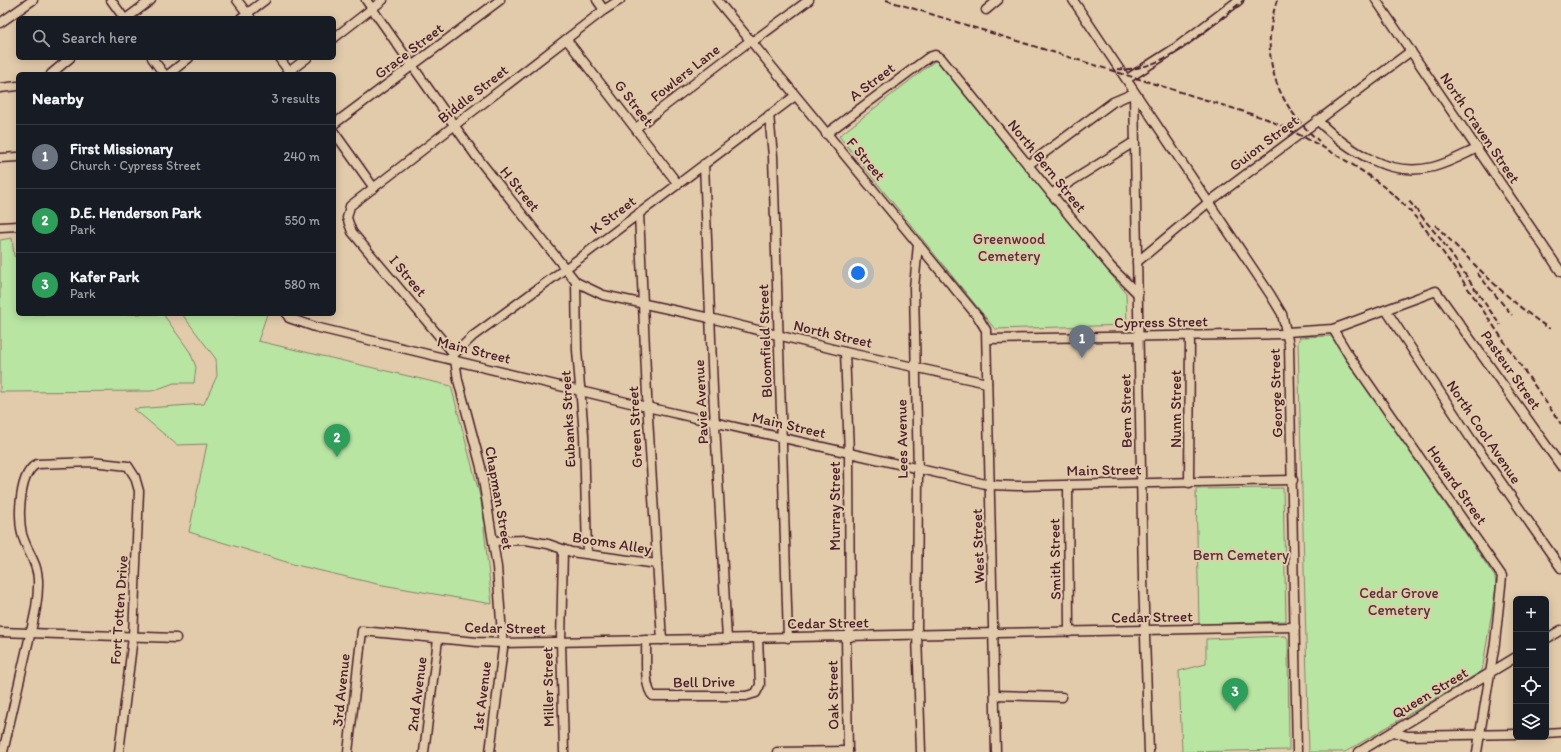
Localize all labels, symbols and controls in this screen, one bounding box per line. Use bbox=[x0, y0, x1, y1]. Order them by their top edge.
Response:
search box bbox=[16, 16, 336, 60]
street label: Grace Street bbox=[371, 19, 447, 83]
icon: search bbox=[30, 27, 52, 49]
text: Search here bbox=[62, 29, 137, 47]
street label: Fowlers Lane bbox=[647, 40, 723, 106]
street label: A Street bbox=[846, 59, 899, 105]
street label: Biddle Street bbox=[434, 61, 512, 127]
street label: North Craven Street bbox=[1436, 69, 1524, 187]
street label: G Street bbox=[610, 76, 658, 130]
text: Nearby bbox=[32, 88, 84, 108]
text: 3 results bbox=[271, 91, 320, 106]
street label: Guion Street bbox=[1226, 111, 1302, 175]
street label: North Bern Street bbox=[1004, 116, 1090, 216]
street label: F Street bbox=[843, 134, 889, 184]
text: First Missionary bbox=[70, 140, 173, 158]
text: 1 bbox=[42, 149, 48, 164]
text: 240 m bbox=[283, 149, 320, 164]
text: Church · Cypress Street bbox=[70, 158, 201, 173]
street label: H Street bbox=[496, 163, 544, 216]
street label: K Street bbox=[587, 192, 640, 238]
text: D.E. Henderson Park bbox=[70, 204, 201, 222]
text: 2 bbox=[42, 213, 48, 228]
text: 550 m bbox=[284, 213, 320, 228]
text: Park bbox=[70, 222, 96, 237]
park label: Greenwood Cemetery bbox=[973, 230, 1046, 265]
street label: I Street bbox=[385, 252, 431, 301]
your location bbox=[848, 263, 868, 283]
text: Kafer Park bbox=[70, 268, 139, 286]
text: 3 bbox=[41, 277, 49, 292]
text: 580 m bbox=[284, 277, 320, 292]
street label: Bloomfield Street bbox=[754, 283, 776, 398]
text: Park bbox=[70, 286, 96, 301]
street label: Cypress Street bbox=[1114, 312, 1208, 332]
street label: North Street bbox=[792, 316, 875, 352]
pin: 1 bbox=[1069, 325, 1095, 358]
street label: Pasteur Street bbox=[1477, 327, 1545, 413]
street label: Main Street bbox=[435, 332, 513, 368]
street label: George Street bbox=[1265, 348, 1287, 438]
street label: Pavie Avenue bbox=[690, 359, 712, 445]
street label: Eubanks Street bbox=[556, 370, 580, 468]
street label: Nunn Street bbox=[1167, 370, 1185, 448]
street label: Bern Street bbox=[1116, 373, 1136, 448]
street label: North Cool Avenue bbox=[1443, 377, 1525, 487]
street label: Green Street bbox=[624, 385, 646, 468]
street label: Lees Avenue bbox=[892, 399, 912, 479]
street label: Main Street bbox=[750, 408, 828, 442]
pin: 2 bbox=[324, 424, 350, 457]
street label: Howard Street bbox=[1423, 442, 1491, 528]
street label: Chapman Street bbox=[481, 445, 517, 552]
street label: Main Street bbox=[1066, 460, 1142, 480]
street label: Murray Street bbox=[826, 461, 844, 551]
street label: West Street bbox=[968, 508, 988, 584]
street label: Smith Street bbox=[1045, 518, 1065, 600]
street label: Booms Alley bbox=[571, 528, 653, 558]
park label: Bern Cemetery bbox=[1193, 546, 1289, 564]
street label: Fort Totten Drive bbox=[106, 555, 132, 665]
park label: Cedar Grove Cemetery bbox=[1359, 584, 1439, 619]
map controls bbox=[1513, 596, 1549, 740]
button: + bbox=[1513, 596, 1549, 632]
street label: Cedar Street bbox=[1111, 607, 1193, 627]
street label: Cedar Street bbox=[787, 613, 869, 633]
street label: Cedar Street bbox=[464, 618, 546, 638]
button: − bbox=[1513, 632, 1549, 668]
street label: Miller Street bbox=[538, 646, 558, 727]
street label: 3rd Avenue bbox=[328, 653, 354, 727]
street label: 2nd Avenue bbox=[403, 655, 431, 733]
street label: 1st Avenue bbox=[469, 660, 495, 732]
street label: Oak Street bbox=[823, 660, 843, 730]
street label: Queen Street bbox=[1389, 663, 1471, 723]
button: locate bbox=[1513, 668, 1549, 704]
street label: Bell Drive bbox=[673, 672, 735, 692]
pin: 3 bbox=[1222, 678, 1248, 711]
button: layers bbox=[1513, 704, 1549, 740]

